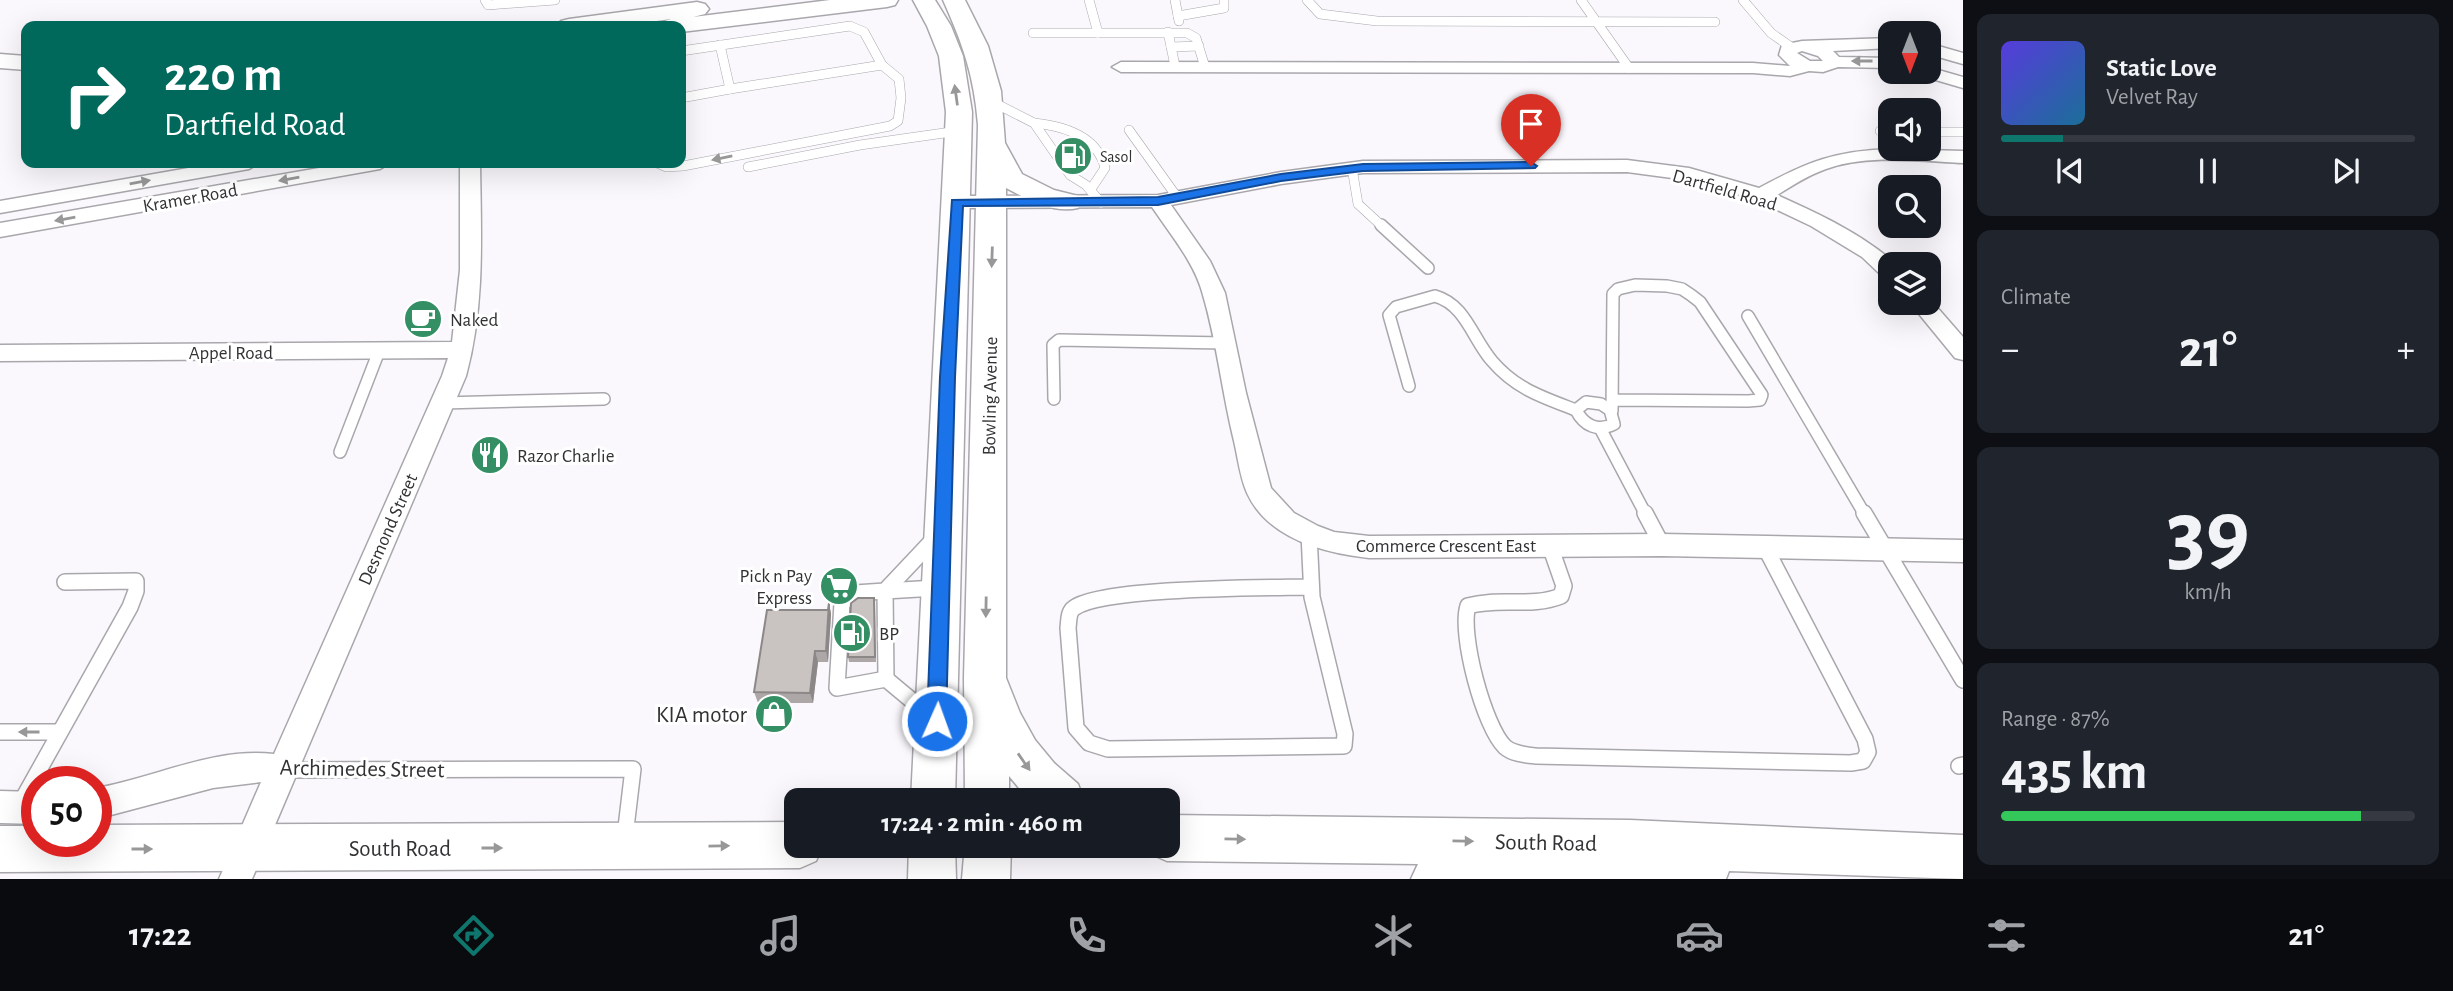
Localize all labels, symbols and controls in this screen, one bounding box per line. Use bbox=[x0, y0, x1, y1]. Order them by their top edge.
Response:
north arrow bbox=[1878, 21, 1941, 84]
map controls bbox=[1878, 21, 1941, 315]
icon: right bbox=[49, 49, 140, 140]
text: 220 m bbox=[164, 51, 283, 100]
one-way arrow bbox=[1851, 55, 1873, 67]
text: Static Love bbox=[2106, 55, 2217, 81]
one-way arrow bbox=[951, 84, 962, 106]
text: Velvet Ray bbox=[2106, 86, 2198, 109]
pin bbox=[1501, 94, 1561, 166]
button: sound bbox=[1878, 98, 1941, 161]
icon: arrive bbox=[1512, 105, 1550, 143]
text: Dartfield Road bbox=[164, 109, 346, 141]
fuel station icon: Sasol bbox=[1052, 135, 1094, 177]
place label: Sasol bbox=[1100, 149, 1132, 165]
icon: previous bbox=[2051, 152, 2089, 190]
icon: pause bbox=[2189, 152, 2227, 190]
icon: next bbox=[2327, 152, 2365, 190]
one-way arrow bbox=[711, 153, 733, 164]
street label: Dartfield Road bbox=[1670, 166, 1779, 214]
one-way arrow bbox=[278, 174, 300, 185]
button: search bbox=[1878, 175, 1941, 238]
one-way arrow bbox=[129, 176, 151, 187]
street label: Kramer Road bbox=[141, 181, 239, 216]
one-way arrow bbox=[54, 214, 76, 225]
one-way arrow bbox=[986, 247, 997, 269]
button: layers bbox=[1878, 252, 1941, 315]
text: Climate bbox=[2001, 286, 2071, 309]
cafe icon: Naked bbox=[402, 298, 444, 340]
place label: Naked bbox=[450, 311, 498, 330]
text: 21° bbox=[2179, 324, 2237, 376]
text: − bbox=[2001, 331, 2019, 369]
text: + bbox=[2397, 331, 2415, 369]
street label: Bowling Avenue bbox=[980, 336, 1001, 456]
street label: Appel Road bbox=[189, 344, 273, 363]
restaurant icon: Razor Charlie bbox=[469, 434, 511, 476]
place label: Razor Charlie bbox=[517, 447, 614, 466]
street label: Desmond Street bbox=[355, 471, 421, 588]
text: 39 bbox=[2166, 488, 2250, 579]
street label: Commerce Crescent East bbox=[1356, 537, 1536, 556]
supermarket icon: Pick n Pay Express bbox=[818, 565, 860, 607]
place label: Pick n Pay Express bbox=[739, 567, 812, 608]
text: km/h bbox=[2184, 581, 2232, 604]
one-way arrow bbox=[980, 596, 992, 618]
fuel station icon: BP bbox=[831, 612, 873, 654]
place label: BP bbox=[879, 625, 899, 644]
position arrow bbox=[900, 684, 974, 758]
shop icon: KIA motor bbox=[753, 693, 795, 735]
place label: KIA motor bbox=[656, 704, 748, 727]
text: Range · 87% bbox=[2001, 708, 2110, 731]
one-way arrow bbox=[18, 726, 40, 738]
text: 435 km bbox=[2001, 746, 2148, 798]
one-way arrow bbox=[1017, 753, 1031, 771]
street label: Archimedes Street bbox=[279, 757, 445, 782]
speed limit sign: 50 bbox=[21, 766, 112, 857]
text: 17:24 · 2 min · 460 m bbox=[881, 810, 1083, 836]
street label: South Road bbox=[1495, 831, 1597, 856]
one-way arrow bbox=[1225, 833, 1247, 845]
one-way arrow bbox=[1452, 835, 1474, 847]
street label: South Road bbox=[349, 838, 451, 861]
one-way arrow bbox=[708, 840, 730, 852]
one-way arrow bbox=[481, 842, 503, 854]
one-way arrow bbox=[131, 843, 153, 855]
icon: directions bbox=[449, 911, 498, 960]
icon: music bbox=[756, 911, 805, 960]
icon: phone bbox=[1062, 911, 1111, 960]
icon: climate bbox=[1369, 911, 1418, 960]
icon: car bbox=[1675, 911, 1724, 960]
icon: filters bbox=[1982, 911, 2031, 960]
text: 17:22 bbox=[129, 919, 192, 951]
text: 21° bbox=[2288, 919, 2324, 951]

